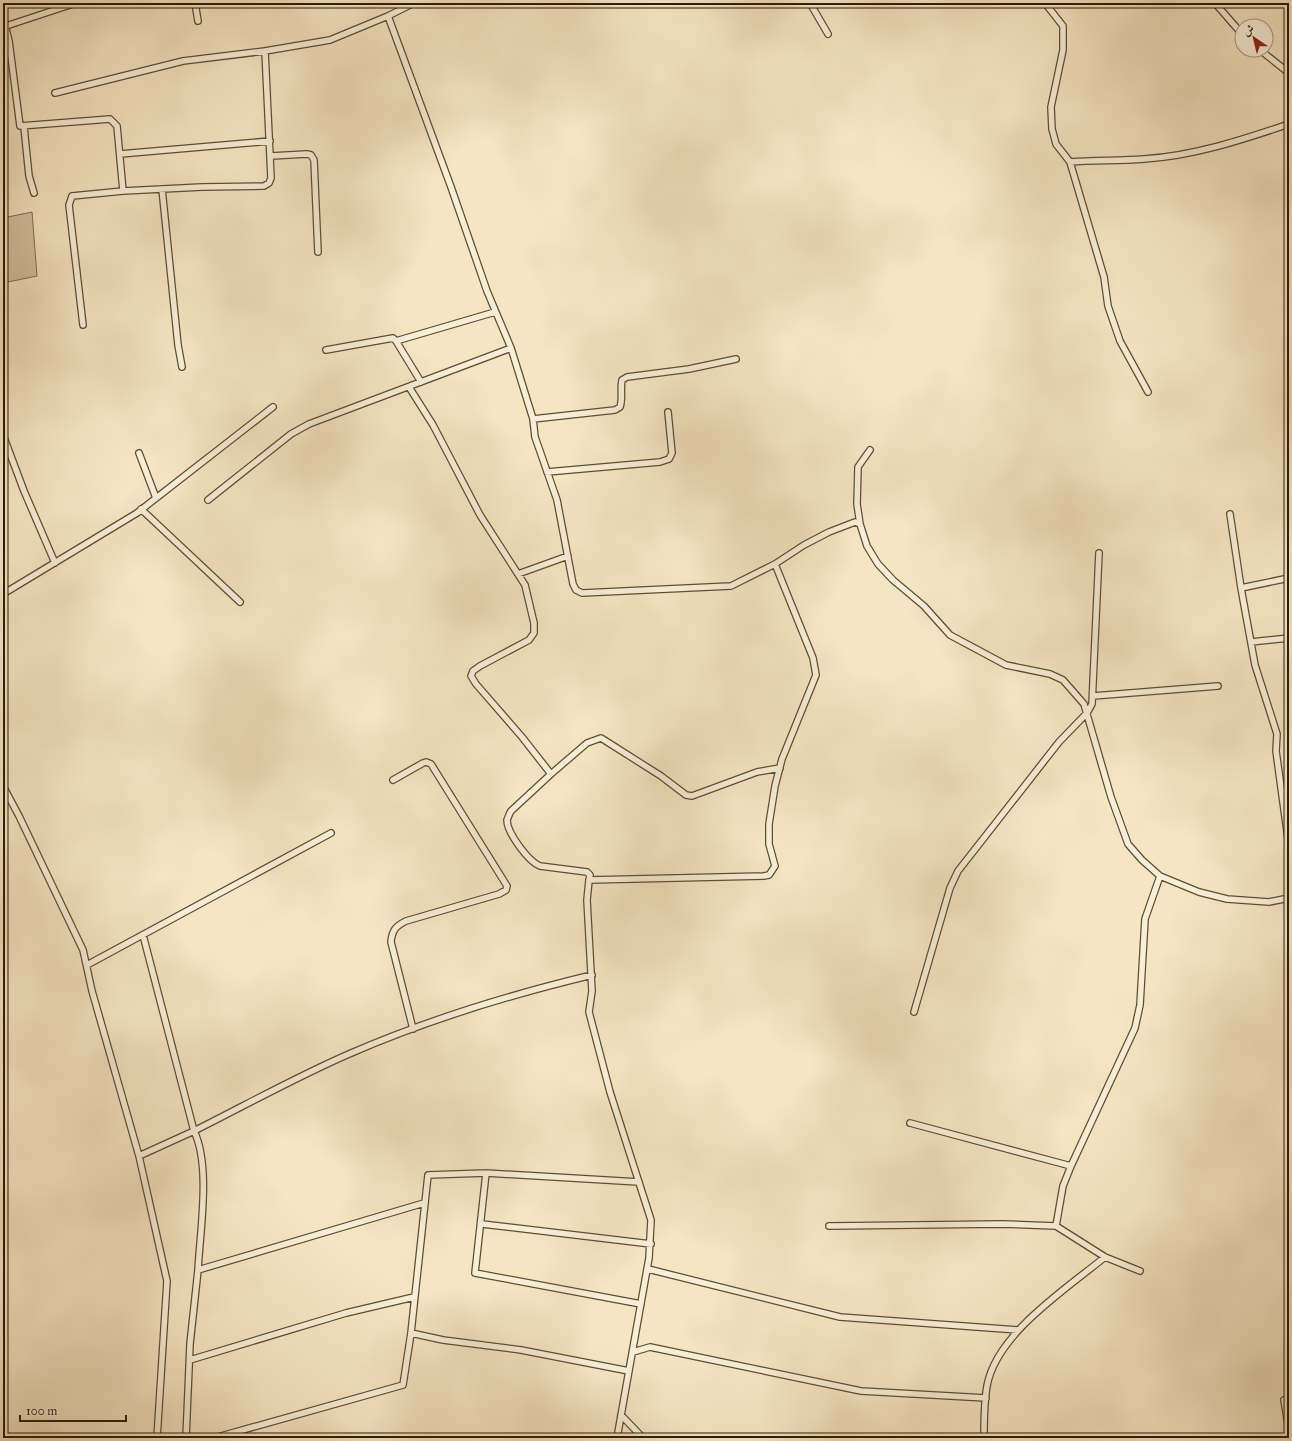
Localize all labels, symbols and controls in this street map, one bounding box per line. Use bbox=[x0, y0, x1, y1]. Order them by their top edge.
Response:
north arrow bbox=[1234, 18, 1274, 58]
text: ش bbox=[1240, 22, 1257, 39]
scale bar bbox=[20, 1397, 126, 1423]
text: 100 m bbox=[26, 1404, 57, 1418]

